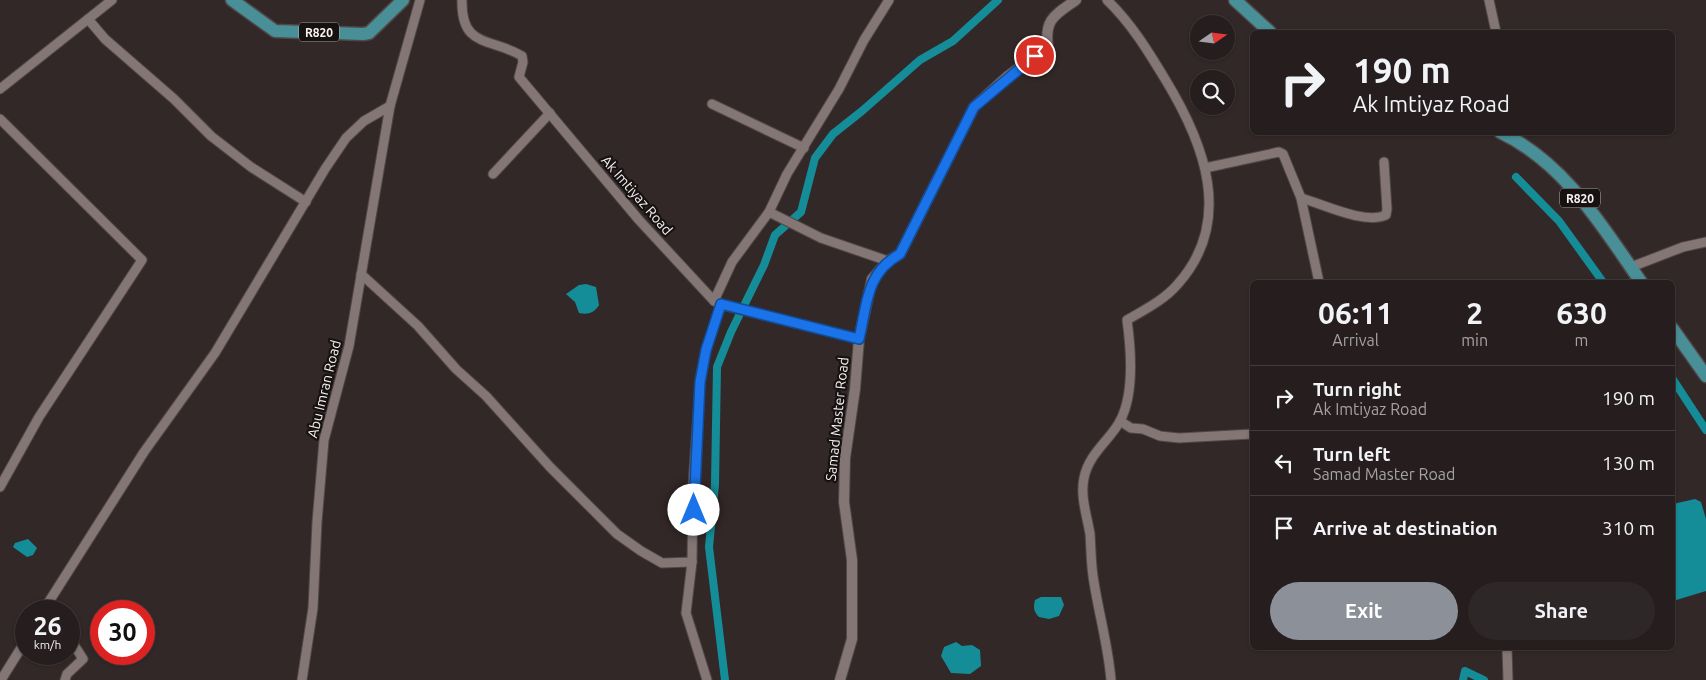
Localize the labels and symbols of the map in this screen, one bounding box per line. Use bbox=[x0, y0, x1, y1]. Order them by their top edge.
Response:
north arrow bbox=[1190, 15, 1235, 60]
road number: R820 bbox=[299, 22, 339, 42]
pin bbox=[1014, 35, 1056, 77]
street label: Ak Imtiyaz Road bbox=[598, 152, 676, 238]
road number: R820 bbox=[1560, 188, 1600, 208]
street label: Abu Imran Road bbox=[304, 338, 344, 440]
street label: Samad Master Road bbox=[823, 356, 851, 482]
position arrow bbox=[667, 483, 719, 535]
speed limit sign: 30 bbox=[90, 600, 155, 665]

